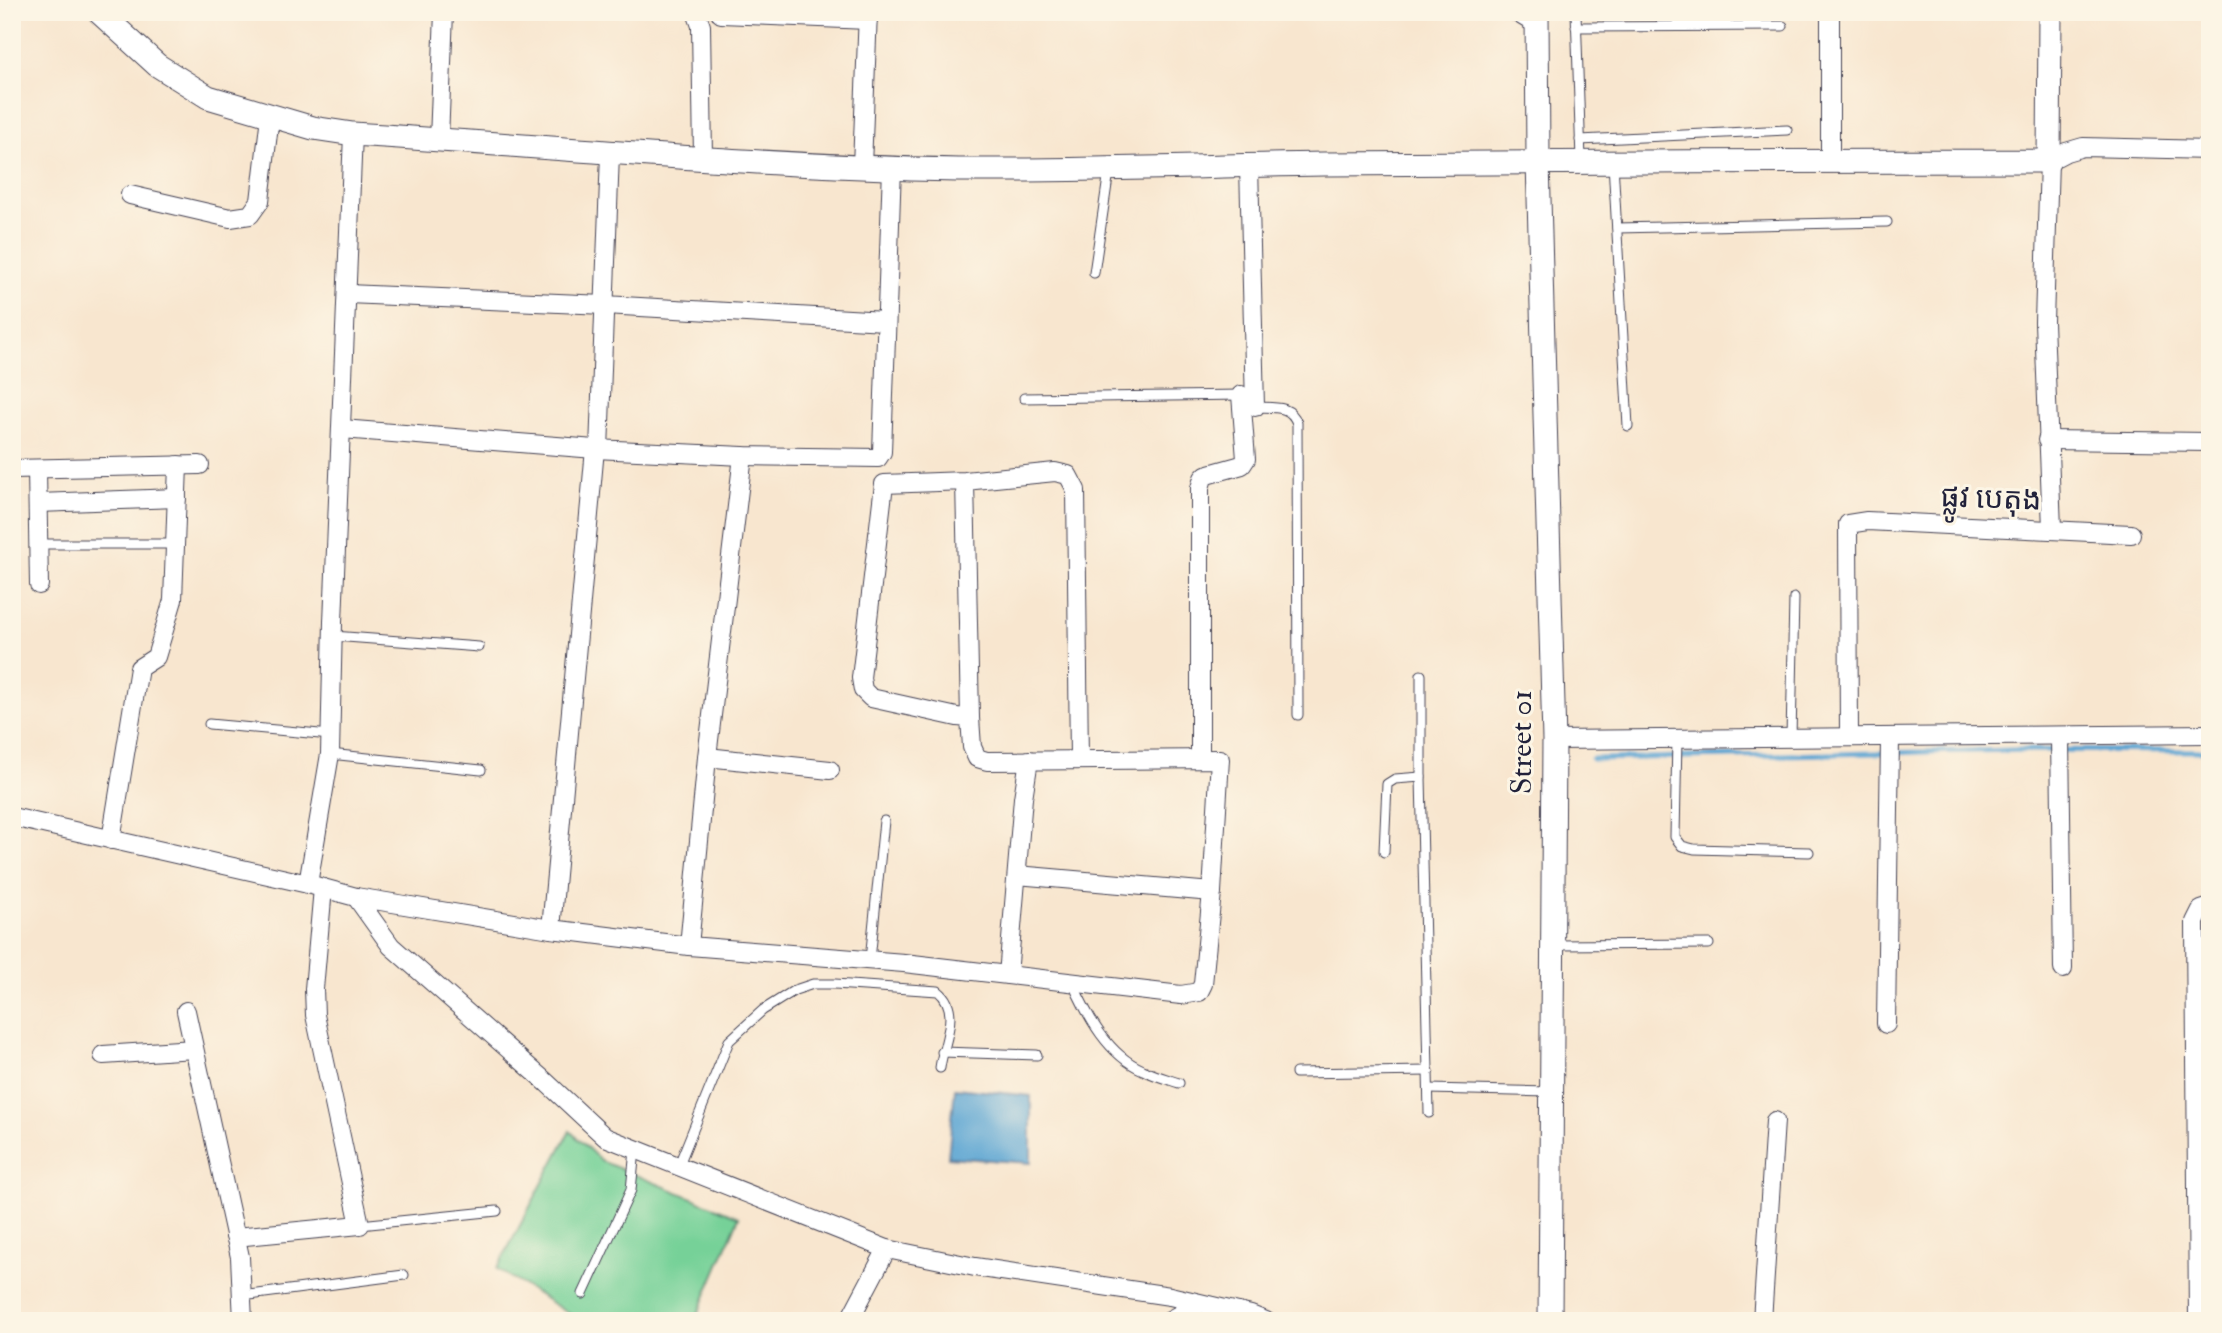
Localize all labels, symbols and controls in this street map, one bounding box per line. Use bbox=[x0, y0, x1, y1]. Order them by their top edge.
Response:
street label: ផ្លូវ បេតុង bbox=[1940, 478, 2042, 526]
street label: Street 01 bbox=[1503, 690, 1540, 794]

